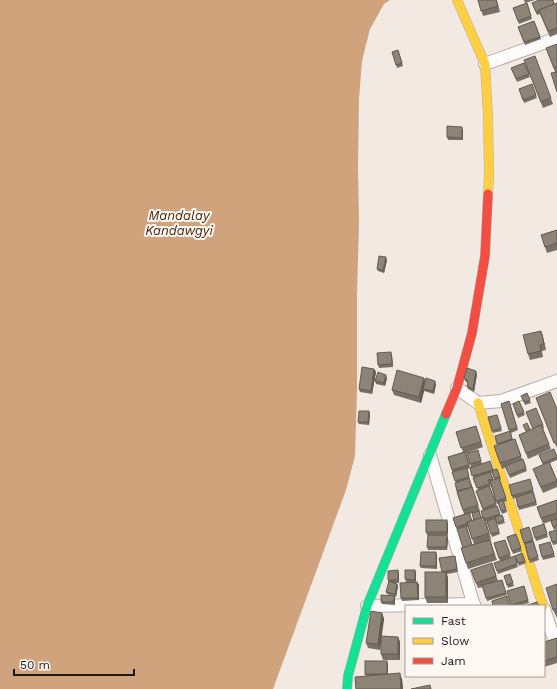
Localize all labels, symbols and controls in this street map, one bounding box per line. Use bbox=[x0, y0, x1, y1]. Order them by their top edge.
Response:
water label: Mandalay Kandawgyi bbox=[145, 208, 213, 238]
legend bbox=[405, 605, 545, 677]
text: Fast bbox=[441, 614, 466, 628]
text: Slow bbox=[441, 634, 469, 648]
scale bar bbox=[14, 651, 134, 677]
text: Jam bbox=[441, 654, 466, 668]
text: 50 m bbox=[20, 658, 50, 672]

